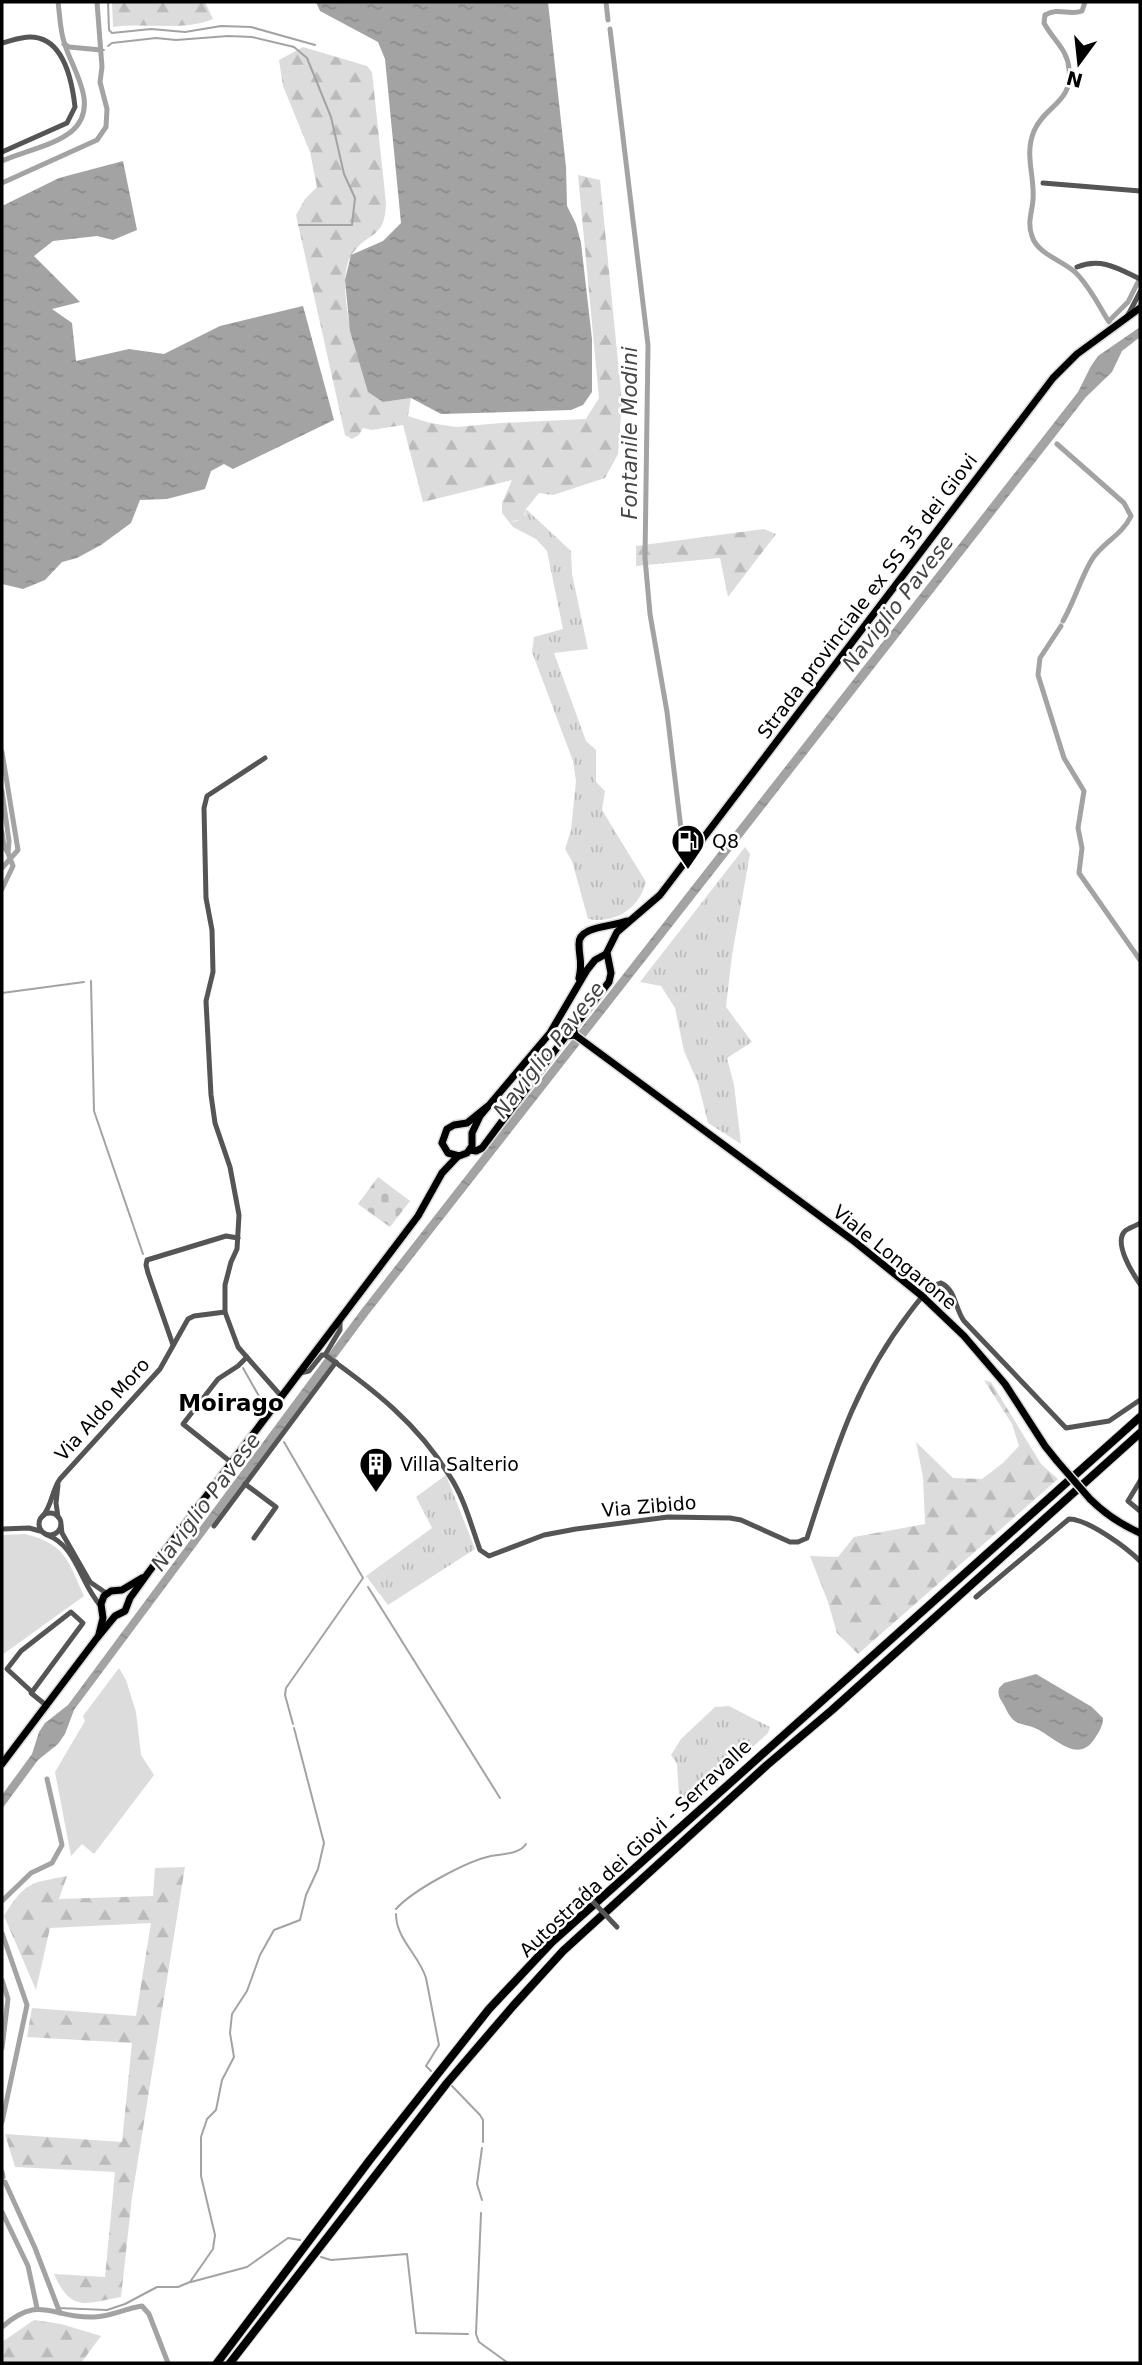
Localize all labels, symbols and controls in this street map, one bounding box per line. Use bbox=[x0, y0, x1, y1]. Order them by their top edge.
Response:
north arrow bbox=[1044, 28, 1114, 98]
text: N bbox=[1064, 67, 1085, 92]
water label: Fontanile Modini bbox=[618, 346, 642, 520]
street label: Strada provinciale ex SS 35 dei Giovi bbox=[753, 449, 981, 743]
water label: Naviglio Pavese bbox=[837, 530, 959, 676]
fuel station icon: Q8 bbox=[669, 822, 707, 871]
place label: Q8 bbox=[712, 830, 739, 852]
water label: Naviglio Pavese bbox=[488, 977, 610, 1123]
street label: Viale Longarone bbox=[829, 1200, 961, 1314]
street label: Via Aldo Moro bbox=[50, 1353, 154, 1465]
district label: Moirago bbox=[178, 1390, 284, 1416]
water label: Naviglio Pavese bbox=[146, 1428, 266, 1576]
building icon: Villa Salterio bbox=[357, 1445, 395, 1494]
place label: Villa Salterio bbox=[400, 1453, 519, 1475]
street label: Via Zibido bbox=[601, 1491, 697, 1521]
street label: Autostrada dei Giovi - Serravalle bbox=[515, 1735, 755, 1961]

